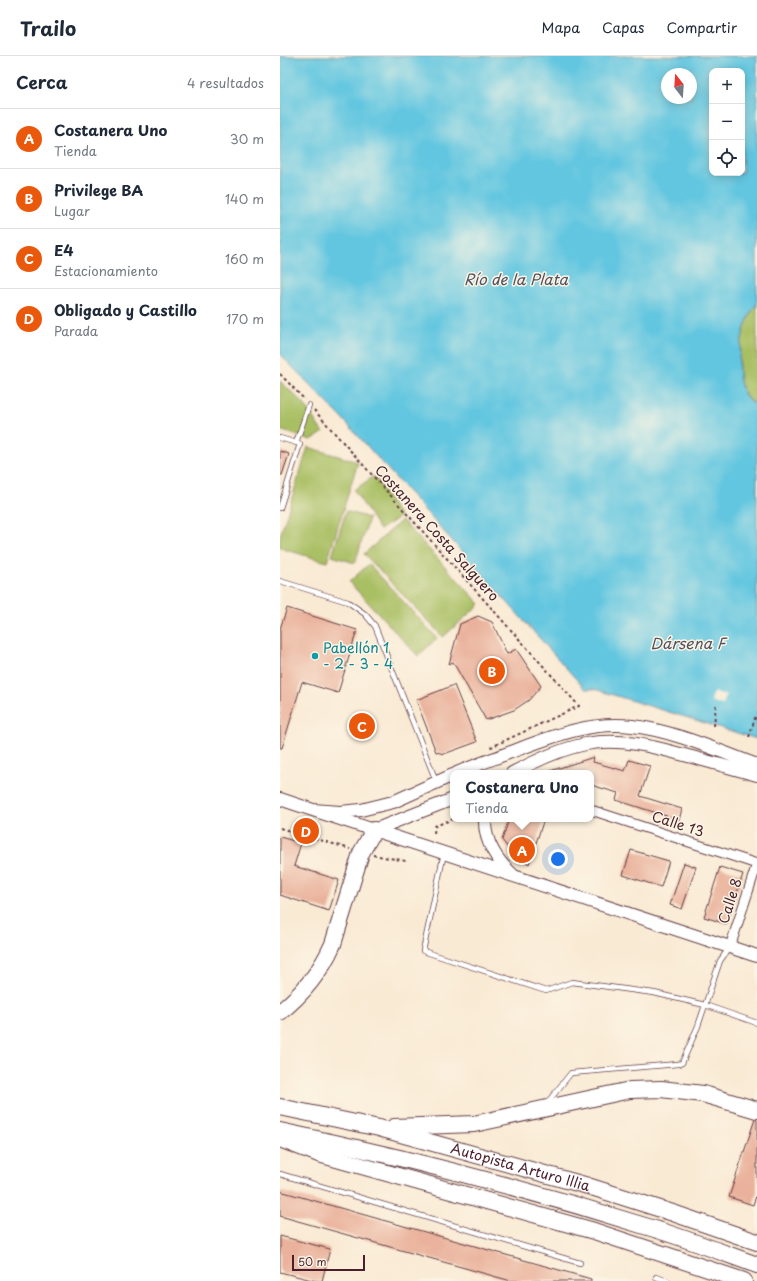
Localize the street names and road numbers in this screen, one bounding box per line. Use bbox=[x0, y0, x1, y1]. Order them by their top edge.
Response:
street label: Costanera Costa Salguero bbox=[370, 460, 505, 606]
street label: Calle 13 bbox=[649, 805, 707, 842]
street label: Calle 8 bbox=[712, 875, 747, 926]
street label: Autopista Arturo Illia bbox=[449, 1137, 593, 1196]

